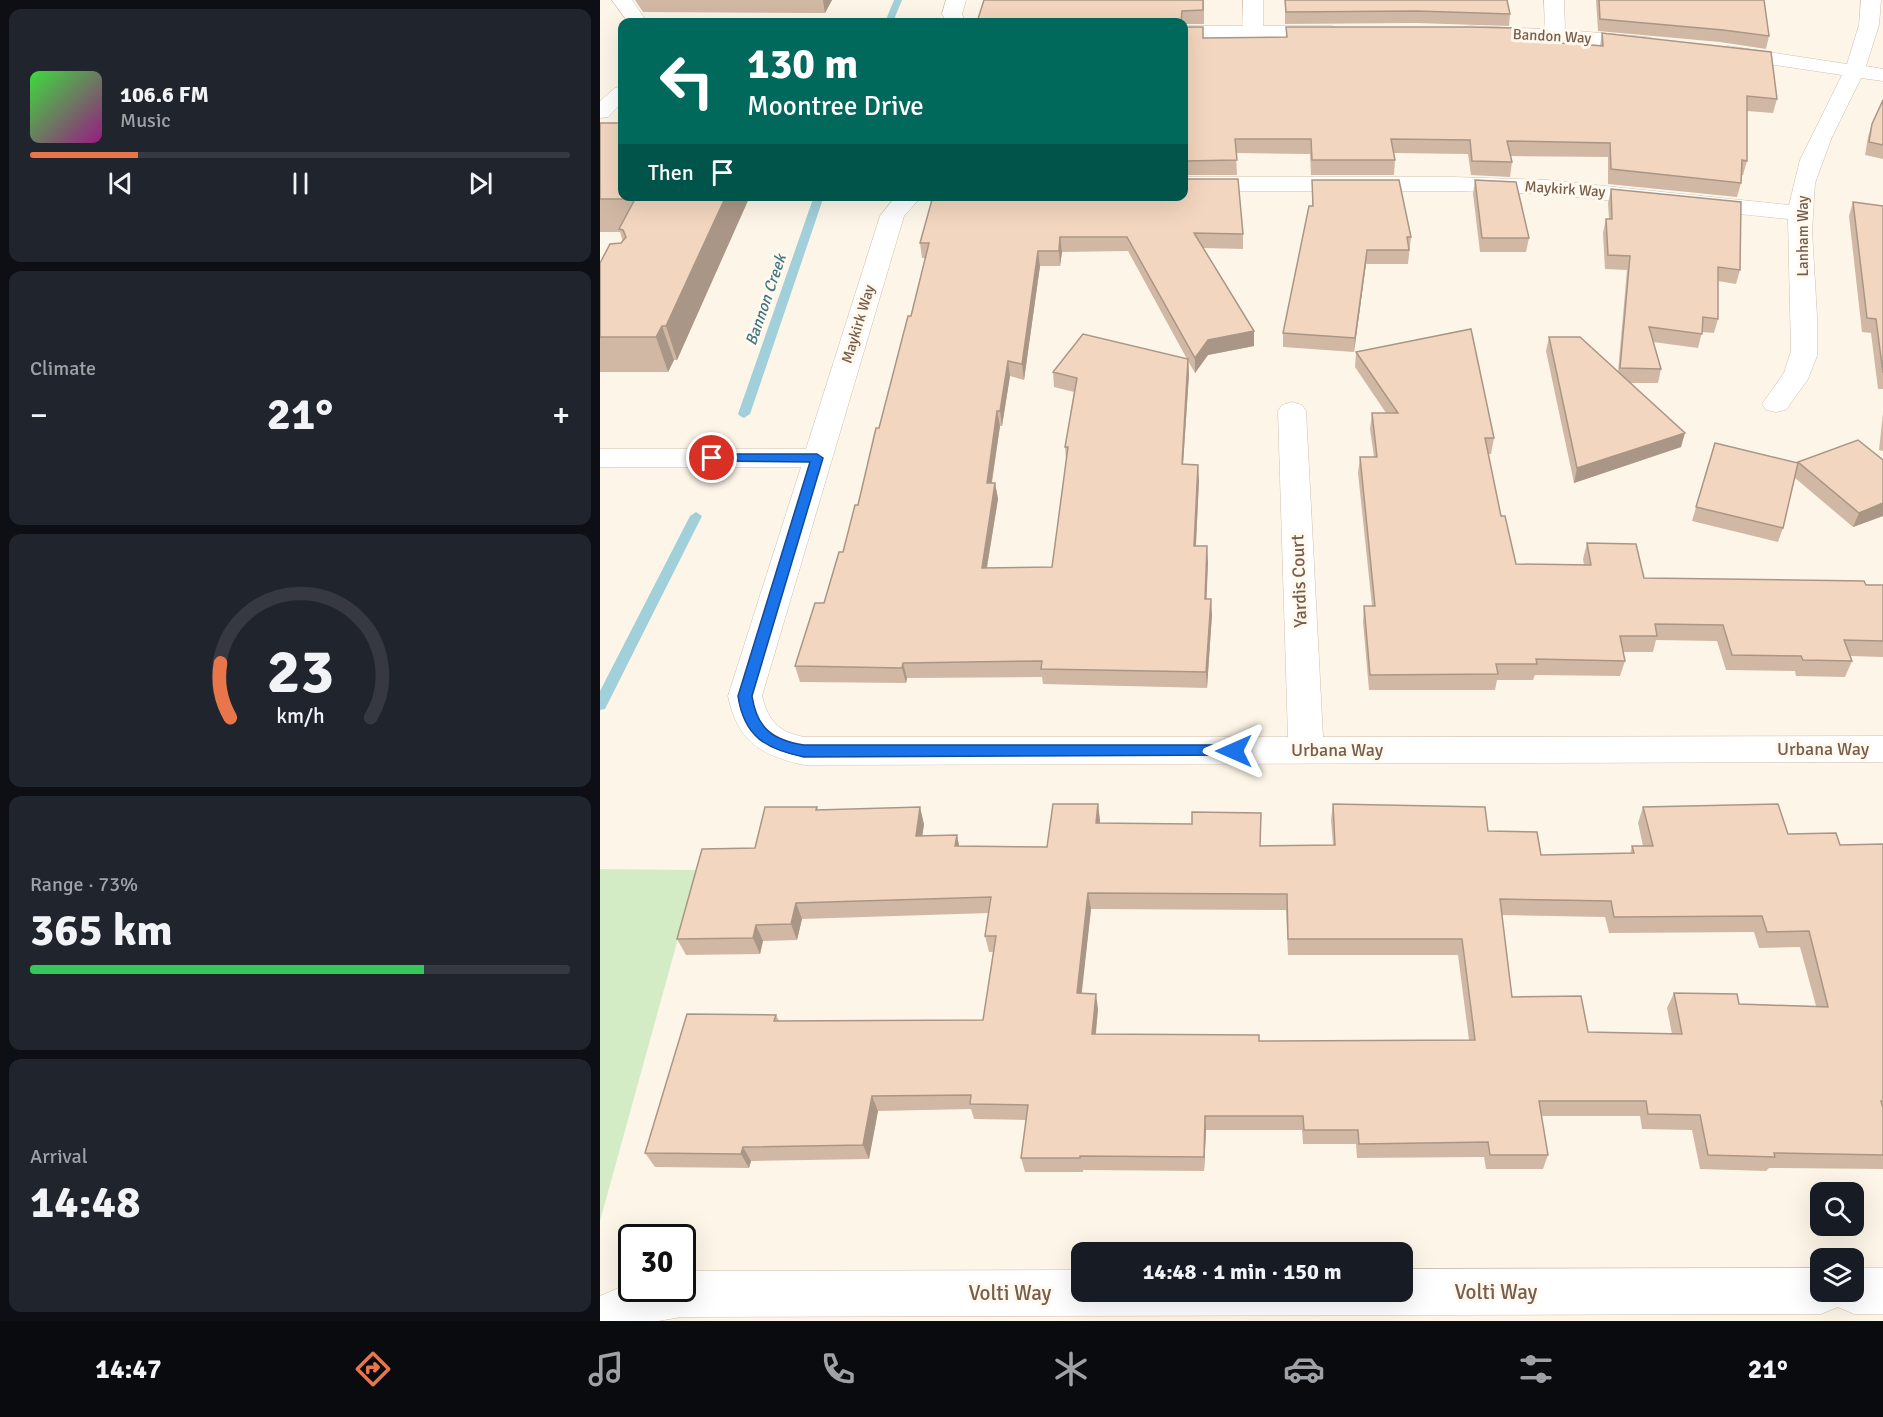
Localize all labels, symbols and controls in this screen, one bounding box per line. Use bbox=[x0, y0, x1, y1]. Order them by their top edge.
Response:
street label: Bandon Way bbox=[1512, 25, 1592, 47]
text: 130 m bbox=[747, 39, 858, 90]
icon: left bbox=[648, 42, 726, 120]
text: 106.6 FM bbox=[120, 81, 209, 108]
text: Moontree Drive bbox=[747, 90, 924, 123]
text: Music bbox=[120, 108, 171, 133]
icon: arrive bbox=[706, 156, 739, 189]
text: Then bbox=[648, 159, 694, 186]
icon: previous bbox=[104, 167, 137, 200]
icon: pause bbox=[284, 167, 317, 200]
icon: next bbox=[464, 167, 497, 200]
street label: Maykirk Way bbox=[1524, 177, 1606, 201]
street label: Lanham Way bbox=[1794, 195, 1812, 277]
water label: Bannon Creek bbox=[741, 250, 792, 348]
street label: Maykirk Way bbox=[838, 283, 878, 365]
text: Climate bbox=[30, 356, 96, 381]
text: 21° bbox=[267, 387, 333, 442]
text: − bbox=[30, 395, 48, 436]
text: + bbox=[552, 395, 570, 436]
pin bbox=[686, 432, 737, 483]
icon: arrive bbox=[695, 441, 728, 474]
street label: Yardis Court bbox=[1286, 534, 1312, 628]
text: 23 bbox=[266, 633, 334, 710]
text: km/h bbox=[276, 703, 324, 729]
position arrow bbox=[1202, 719, 1266, 783]
street label: Urbana Way bbox=[1777, 738, 1870, 760]
street label: Urbana Way bbox=[1291, 739, 1384, 761]
text: Range · 73% bbox=[30, 872, 138, 897]
text: 365 km bbox=[30, 903, 173, 958]
text: Arrival bbox=[30, 1144, 88, 1169]
text: 14:48 bbox=[30, 1175, 140, 1230]
map controls bbox=[1810, 1182, 1864, 1302]
button: search bbox=[1810, 1182, 1864, 1236]
speed limit sign: 30 bbox=[618, 1224, 696, 1302]
button: layers bbox=[1810, 1248, 1864, 1302]
text: 14:48 · 1 min · 150 m bbox=[1142, 1258, 1342, 1285]
street label: Volti Way bbox=[1455, 1279, 1538, 1305]
street label: Volti Way bbox=[969, 1280, 1052, 1306]
icon: directions bbox=[352, 1348, 394, 1390]
icon: music bbox=[585, 1348, 627, 1390]
icon: phone bbox=[817, 1348, 859, 1390]
icon: climate bbox=[1050, 1348, 1092, 1390]
icon: car bbox=[1283, 1348, 1325, 1390]
icon: filters bbox=[1515, 1348, 1557, 1390]
text: 14:47 bbox=[95, 1353, 162, 1386]
text: 21° bbox=[1748, 1353, 1788, 1386]

